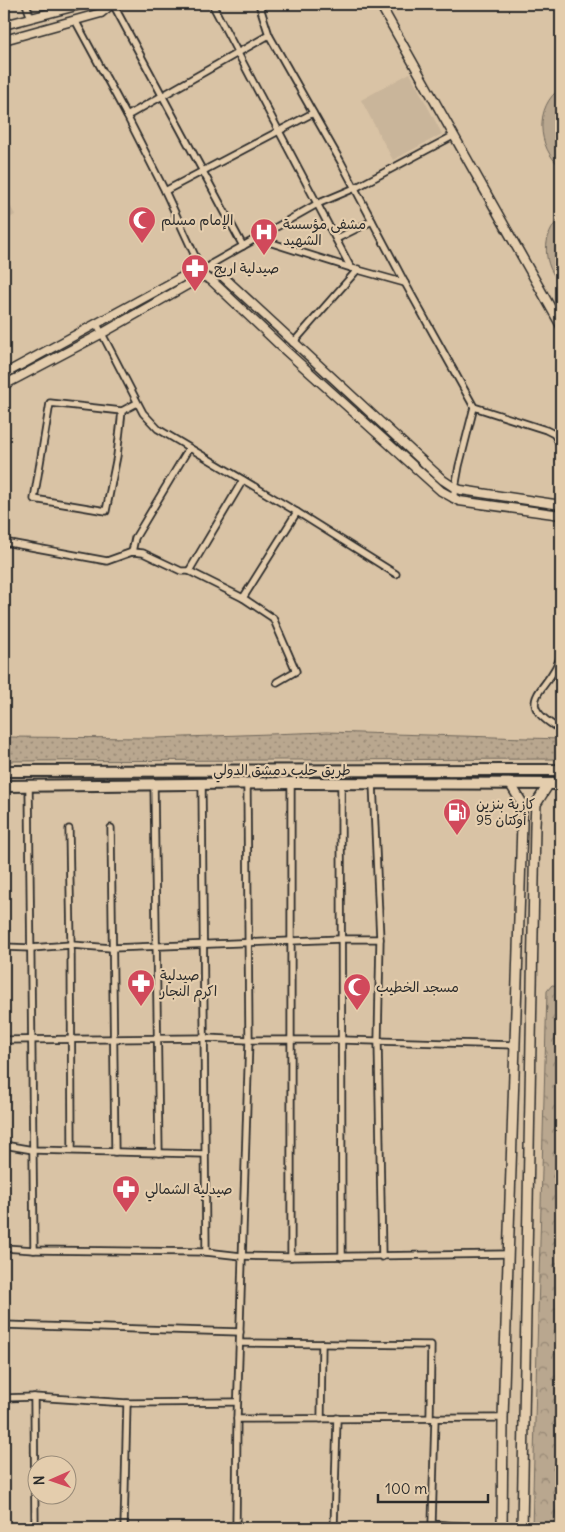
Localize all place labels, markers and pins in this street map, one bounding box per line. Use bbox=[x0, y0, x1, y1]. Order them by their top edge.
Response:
mosque icon: الإمام مسلم bbox=[127, 205, 157, 244]
place label: الإمام مسلم bbox=[161, 211, 233, 231]
place label: مشفى مؤسسة الشهيد bbox=[283, 215, 366, 249]
hospital icon: مشفى مؤسسة الشهيد bbox=[249, 217, 279, 256]
pharmacy icon: صيدلية اريج bbox=[180, 253, 210, 292]
place label: صيدلية اريج bbox=[214, 259, 279, 278]
place label: كازية بنزين أوكتان 95 bbox=[476, 795, 535, 829]
fuel station icon: كازية بنزين أوكتان 95 bbox=[442, 797, 472, 836]
place label: صيدلية اكرم النجار bbox=[159, 966, 217, 1002]
pharmacy icon: صيدلية اكرم النجار bbox=[126, 968, 156, 1007]
mosque icon: مسجد الخطيب bbox=[342, 972, 372, 1011]
place label: مسجد الخطيب bbox=[376, 978, 459, 996]
pharmacy icon: صيدلية الشمالي bbox=[111, 1174, 141, 1213]
place label: صيدلية الشمالي bbox=[145, 1180, 233, 1202]

